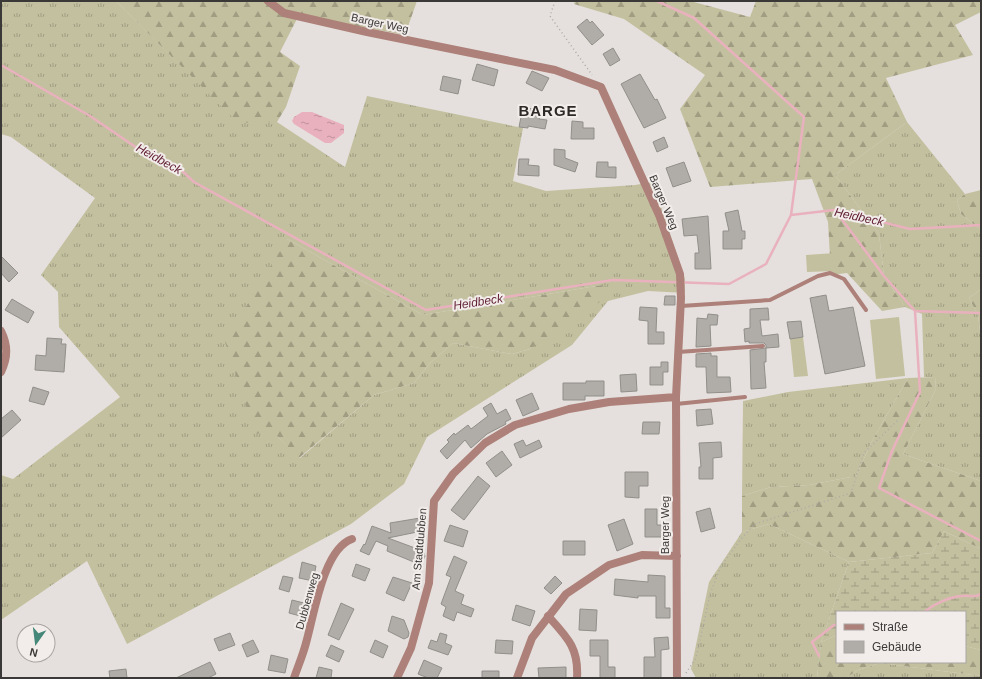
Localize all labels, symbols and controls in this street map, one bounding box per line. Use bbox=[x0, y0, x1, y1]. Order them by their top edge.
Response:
street label: Barger Weg bbox=[350, 11, 410, 35]
district label: BARGE bbox=[518, 102, 578, 119]
water label: Heidbeck bbox=[134, 141, 185, 178]
street label: Barger Weg bbox=[647, 173, 681, 231]
water label: Heidbeck bbox=[833, 205, 886, 229]
water label: Heidbeck bbox=[452, 291, 505, 313]
street label: Barger Weg bbox=[659, 496, 671, 554]
street label: Am Stadtdubben bbox=[409, 508, 429, 590]
street label: Dubbenweg bbox=[293, 571, 321, 631]
legend bbox=[836, 611, 966, 663]
text: Straße bbox=[872, 620, 908, 634]
north arrow bbox=[16, 623, 56, 663]
text: Gebäude bbox=[872, 640, 922, 654]
text: N bbox=[28, 646, 39, 659]

